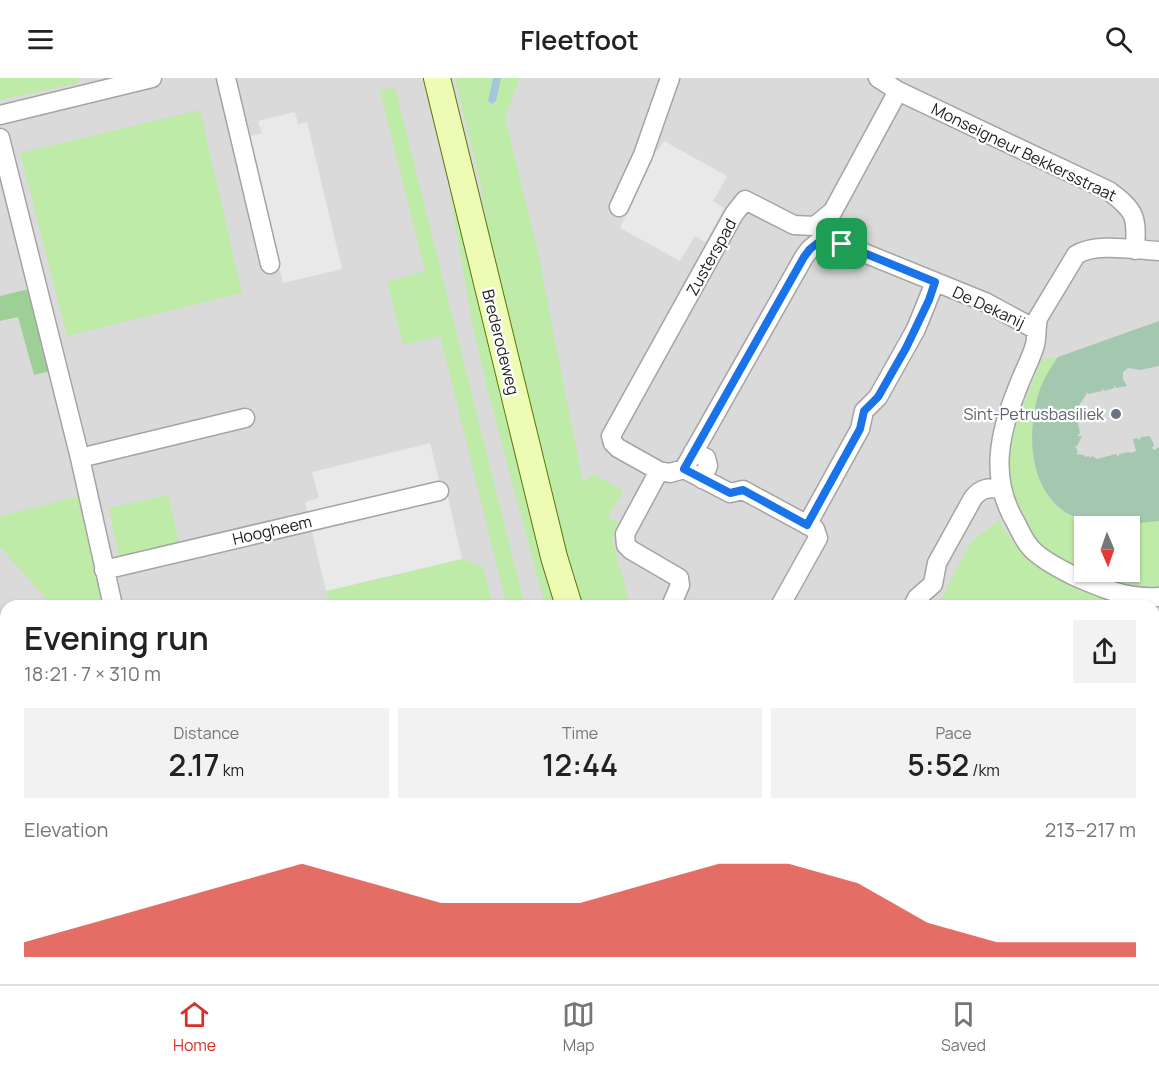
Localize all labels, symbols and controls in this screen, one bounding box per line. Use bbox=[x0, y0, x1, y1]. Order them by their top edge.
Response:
text: Fleetfoot bbox=[520, 21, 639, 58]
icon: menu bbox=[24, 23, 57, 56]
icon: search bbox=[1102, 23, 1135, 56]
street label: Monseigneur Bekkersstraat bbox=[928, 98, 1120, 206]
street label: Zusterspad bbox=[681, 215, 741, 299]
pin bbox=[816, 218, 867, 269]
icon: arrive bbox=[825, 227, 858, 260]
street label: De Dekanij bbox=[949, 281, 1029, 333]
street label: Brederodeweg bbox=[477, 287, 525, 397]
place label: Sint-Petrusbasiliek bbox=[963, 403, 1105, 425]
marker: Sint-Petrusbasiliek bbox=[1109, 407, 1123, 421]
street label: Hoogheem bbox=[230, 510, 314, 550]
north arrow bbox=[1074, 516, 1140, 582]
map controls bbox=[1074, 516, 1140, 582]
text: Evening run bbox=[24, 615, 209, 660]
button: share bbox=[1073, 620, 1136, 683]
text: 18:21 · 7 × 310 m bbox=[24, 660, 161, 687]
text: Distance bbox=[174, 722, 239, 744]
text: Time bbox=[562, 722, 598, 744]
text: Pace bbox=[936, 722, 972, 744]
text: 2.17 bbox=[168, 744, 219, 785]
text: 12:44 bbox=[542, 744, 618, 785]
text: 5:52 bbox=[907, 744, 969, 785]
text: km bbox=[219, 759, 244, 781]
text: /km bbox=[969, 759, 1000, 781]
text: Elevation bbox=[24, 816, 108, 843]
text: 213–217 m bbox=[1045, 816, 1136, 843]
tab: Home bbox=[173, 998, 216, 1056]
tab: Map bbox=[562, 998, 595, 1056]
tab: Saved bbox=[941, 998, 986, 1056]

